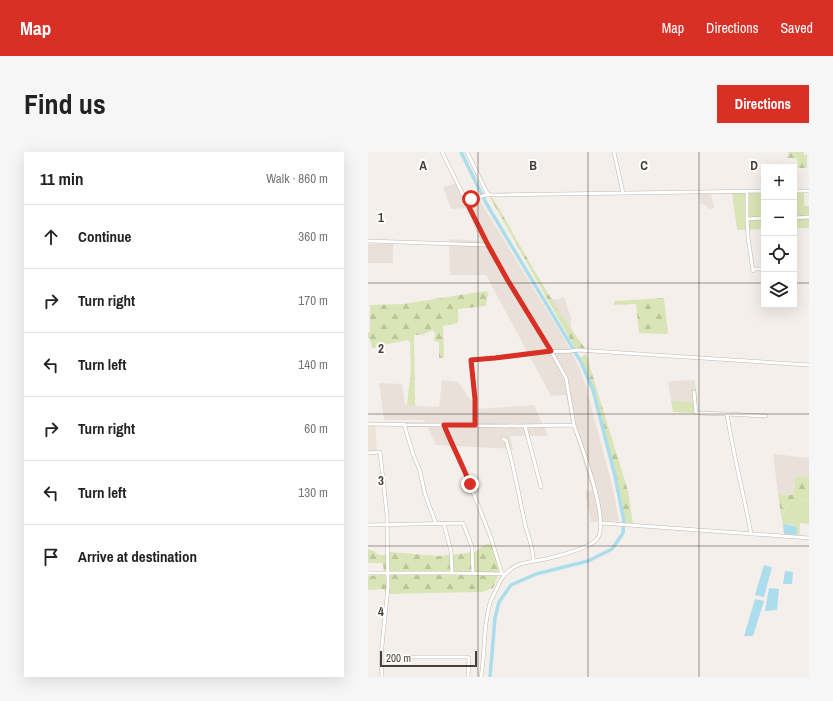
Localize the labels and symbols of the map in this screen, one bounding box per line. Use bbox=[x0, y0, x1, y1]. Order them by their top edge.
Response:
text: A bbox=[419, 157, 427, 174]
text: B bbox=[529, 157, 537, 174]
text: C bbox=[640, 157, 648, 174]
text: D bbox=[750, 157, 758, 174]
route start bbox=[462, 190, 480, 208]
text: 1 bbox=[378, 209, 384, 226]
text: 2 bbox=[378, 340, 384, 357]
text: 3 bbox=[378, 472, 384, 489]
route end bbox=[461, 475, 479, 493]
text: 4 bbox=[378, 603, 384, 620]
scale bar bbox=[380, 649, 477, 668]

